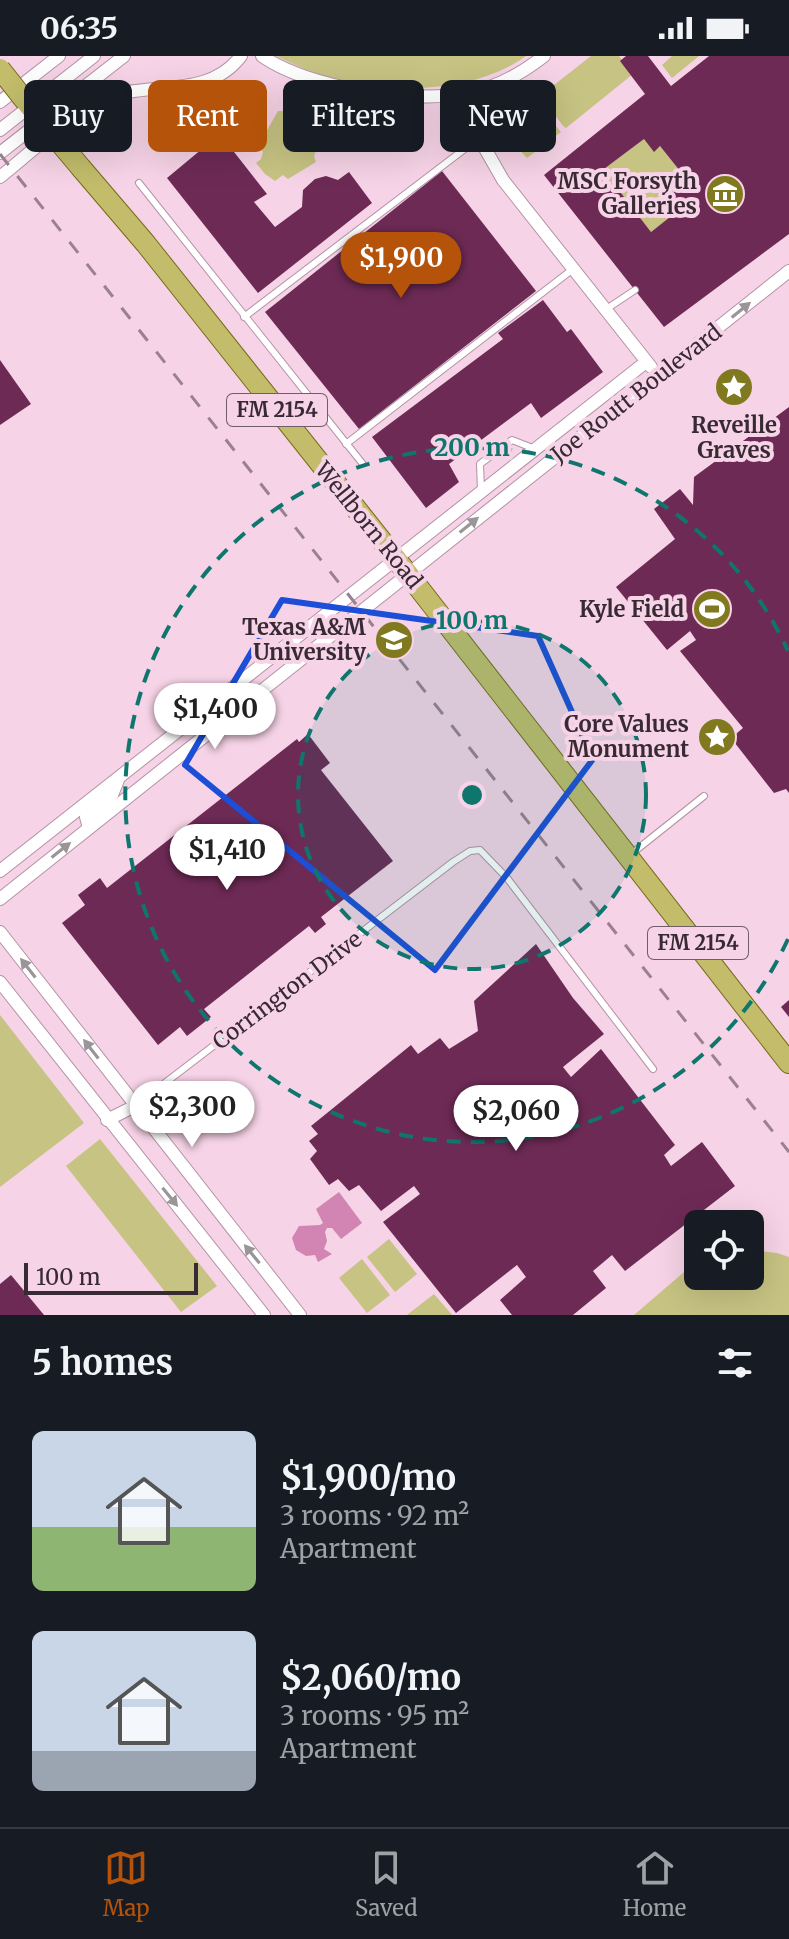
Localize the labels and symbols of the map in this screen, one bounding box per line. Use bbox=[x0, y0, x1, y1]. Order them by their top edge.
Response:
place label: MSC Forsyth Galleries bbox=[558, 167, 697, 220]
museum icon: MSC Forsyth Galleries bbox=[704, 173, 746, 215]
pin: $1,900 bbox=[336, 232, 466, 300]
one-way arrow bbox=[731, 302, 751, 319]
street label: Joe Routt Boulevard bbox=[544, 318, 727, 469]
place icon: Reveille Graves bbox=[713, 366, 755, 408]
road number: FM 2154 bbox=[227, 394, 327, 426]
place label: Reveille Graves bbox=[691, 411, 777, 464]
text: 200 m bbox=[434, 432, 510, 463]
street label: Wellborn Road bbox=[309, 455, 429, 594]
one-way arrow bbox=[459, 518, 479, 534]
sports icon: Kyle Field bbox=[691, 588, 733, 630]
place label: Kyle Field bbox=[579, 595, 684, 623]
text: 100 m bbox=[436, 605, 508, 636]
place label: Texas A&M University bbox=[242, 613, 367, 666]
school or university icon: Texas A&M University bbox=[373, 619, 415, 661]
pin: $1,400 bbox=[150, 683, 280, 751]
place label: Core Values Monument bbox=[564, 710, 689, 763]
place icon: Core Values Monument bbox=[696, 716, 738, 758]
centre of rings bbox=[458, 781, 486, 809]
pin: $1,410 bbox=[162, 824, 292, 892]
one-way arrow bbox=[51, 843, 71, 859]
street label: Corrington Drive bbox=[207, 925, 367, 1055]
road number: FM 2154 bbox=[648, 927, 748, 959]
one-way arrow bbox=[20, 958, 37, 978]
one-way arrow bbox=[84, 1039, 100, 1059]
pin: $2,300 bbox=[127, 1081, 257, 1149]
pin: $2,060 bbox=[451, 1085, 581, 1153]
one-way arrow bbox=[161, 1187, 178, 1207]
one-way arrow bbox=[244, 1244, 260, 1264]
scale bar bbox=[24, 1259, 198, 1295]

